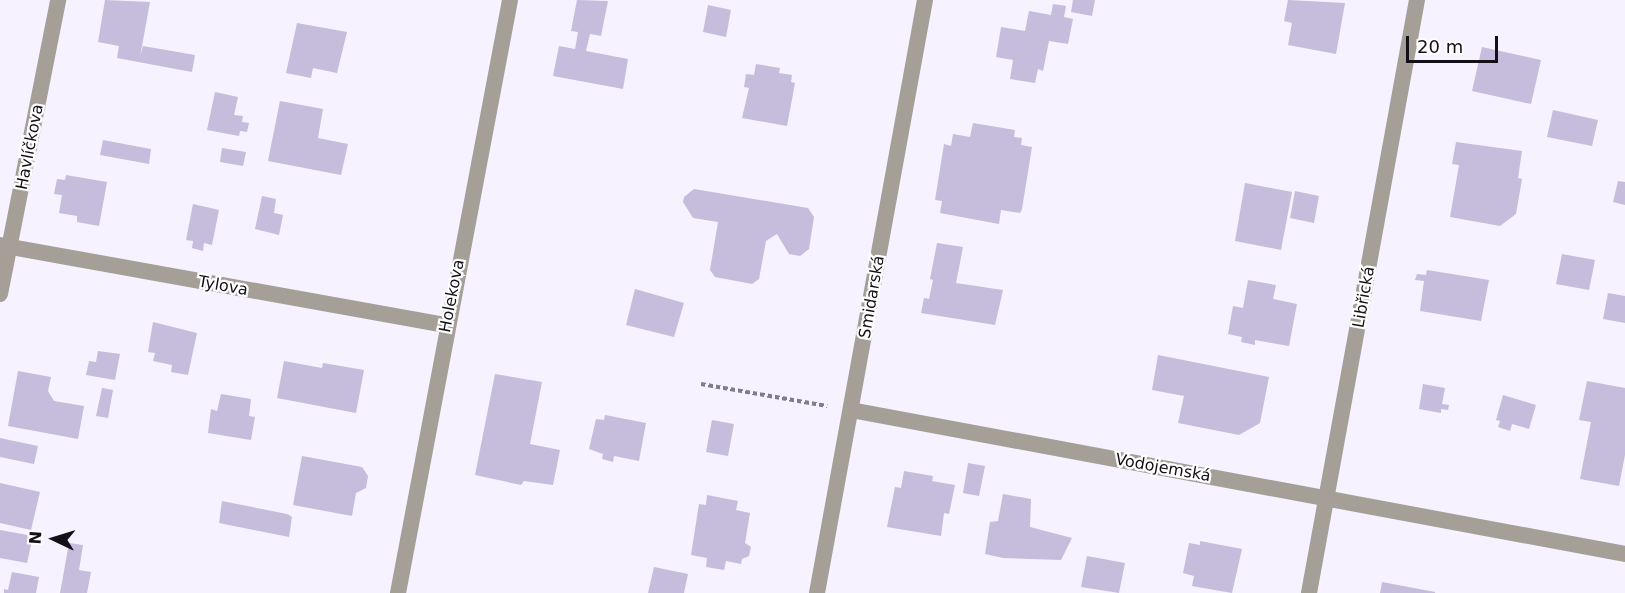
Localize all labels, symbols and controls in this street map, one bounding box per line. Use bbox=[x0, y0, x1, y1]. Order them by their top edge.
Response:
scale bar bbox=[1409, 24, 1500, 62]
text: 20 m bbox=[1417, 36, 1463, 57]
street label: Havlíčkova bbox=[12, 103, 48, 191]
street label: Smidarská bbox=[855, 254, 889, 340]
street label: Holekova bbox=[436, 258, 468, 334]
street label: Libřická bbox=[1349, 265, 1379, 329]
street label: Tylova bbox=[197, 272, 249, 300]
street label: Vodojemská bbox=[1114, 450, 1212, 486]
north arrow bbox=[24, 509, 84, 569]
text: N bbox=[26, 530, 45, 545]

